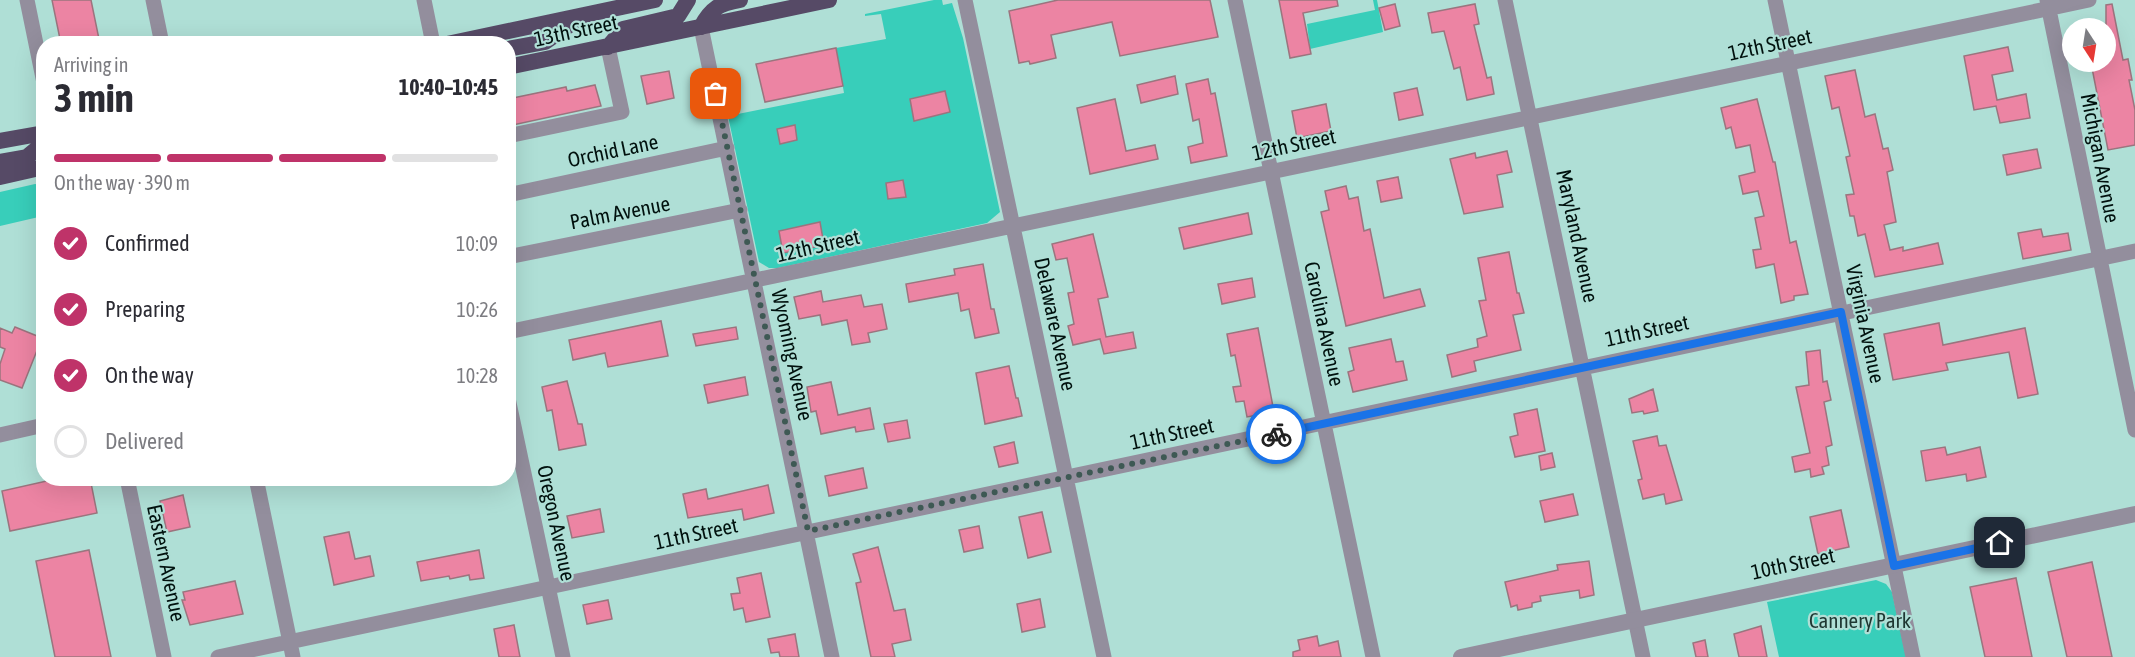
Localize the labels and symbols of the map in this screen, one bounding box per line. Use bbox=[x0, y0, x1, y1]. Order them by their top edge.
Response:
street label: 13th Street bbox=[532, 9, 620, 51]
north arrow bbox=[2062, 18, 2116, 72]
street label: 12th Street bbox=[1726, 23, 1814, 65]
pin bbox=[690, 68, 741, 119]
street label: Michigan Avenue bbox=[2077, 91, 2125, 225]
street label: 12th Street bbox=[1250, 123, 1338, 165]
street label: Orchid Lane bbox=[565, 129, 660, 171]
street label: Maryland Avenue bbox=[1552, 167, 1604, 304]
street label: Palm Avenue bbox=[568, 191, 672, 233]
street label: 12th Street bbox=[774, 224, 862, 266]
street label: Delaware Avenue bbox=[1030, 255, 1082, 393]
street label: Carolina Avenue bbox=[1300, 259, 1350, 388]
street label: Virginia Avenue bbox=[1842, 262, 1890, 385]
street label: Wyoming Avenue bbox=[767, 287, 819, 423]
street label: 11th Street bbox=[1603, 309, 1691, 351]
courier bbox=[1246, 404, 1306, 464]
street label: 11th Street bbox=[1128, 412, 1216, 454]
street label: Oregon Avenue bbox=[533, 463, 581, 583]
street label: Eastern Avenue bbox=[143, 502, 191, 623]
street label: 11th Street bbox=[652, 512, 740, 554]
pin bbox=[1974, 517, 2025, 568]
street label: 10th Street bbox=[1749, 542, 1837, 584]
park label: Cannery Park bbox=[1809, 608, 1911, 632]

